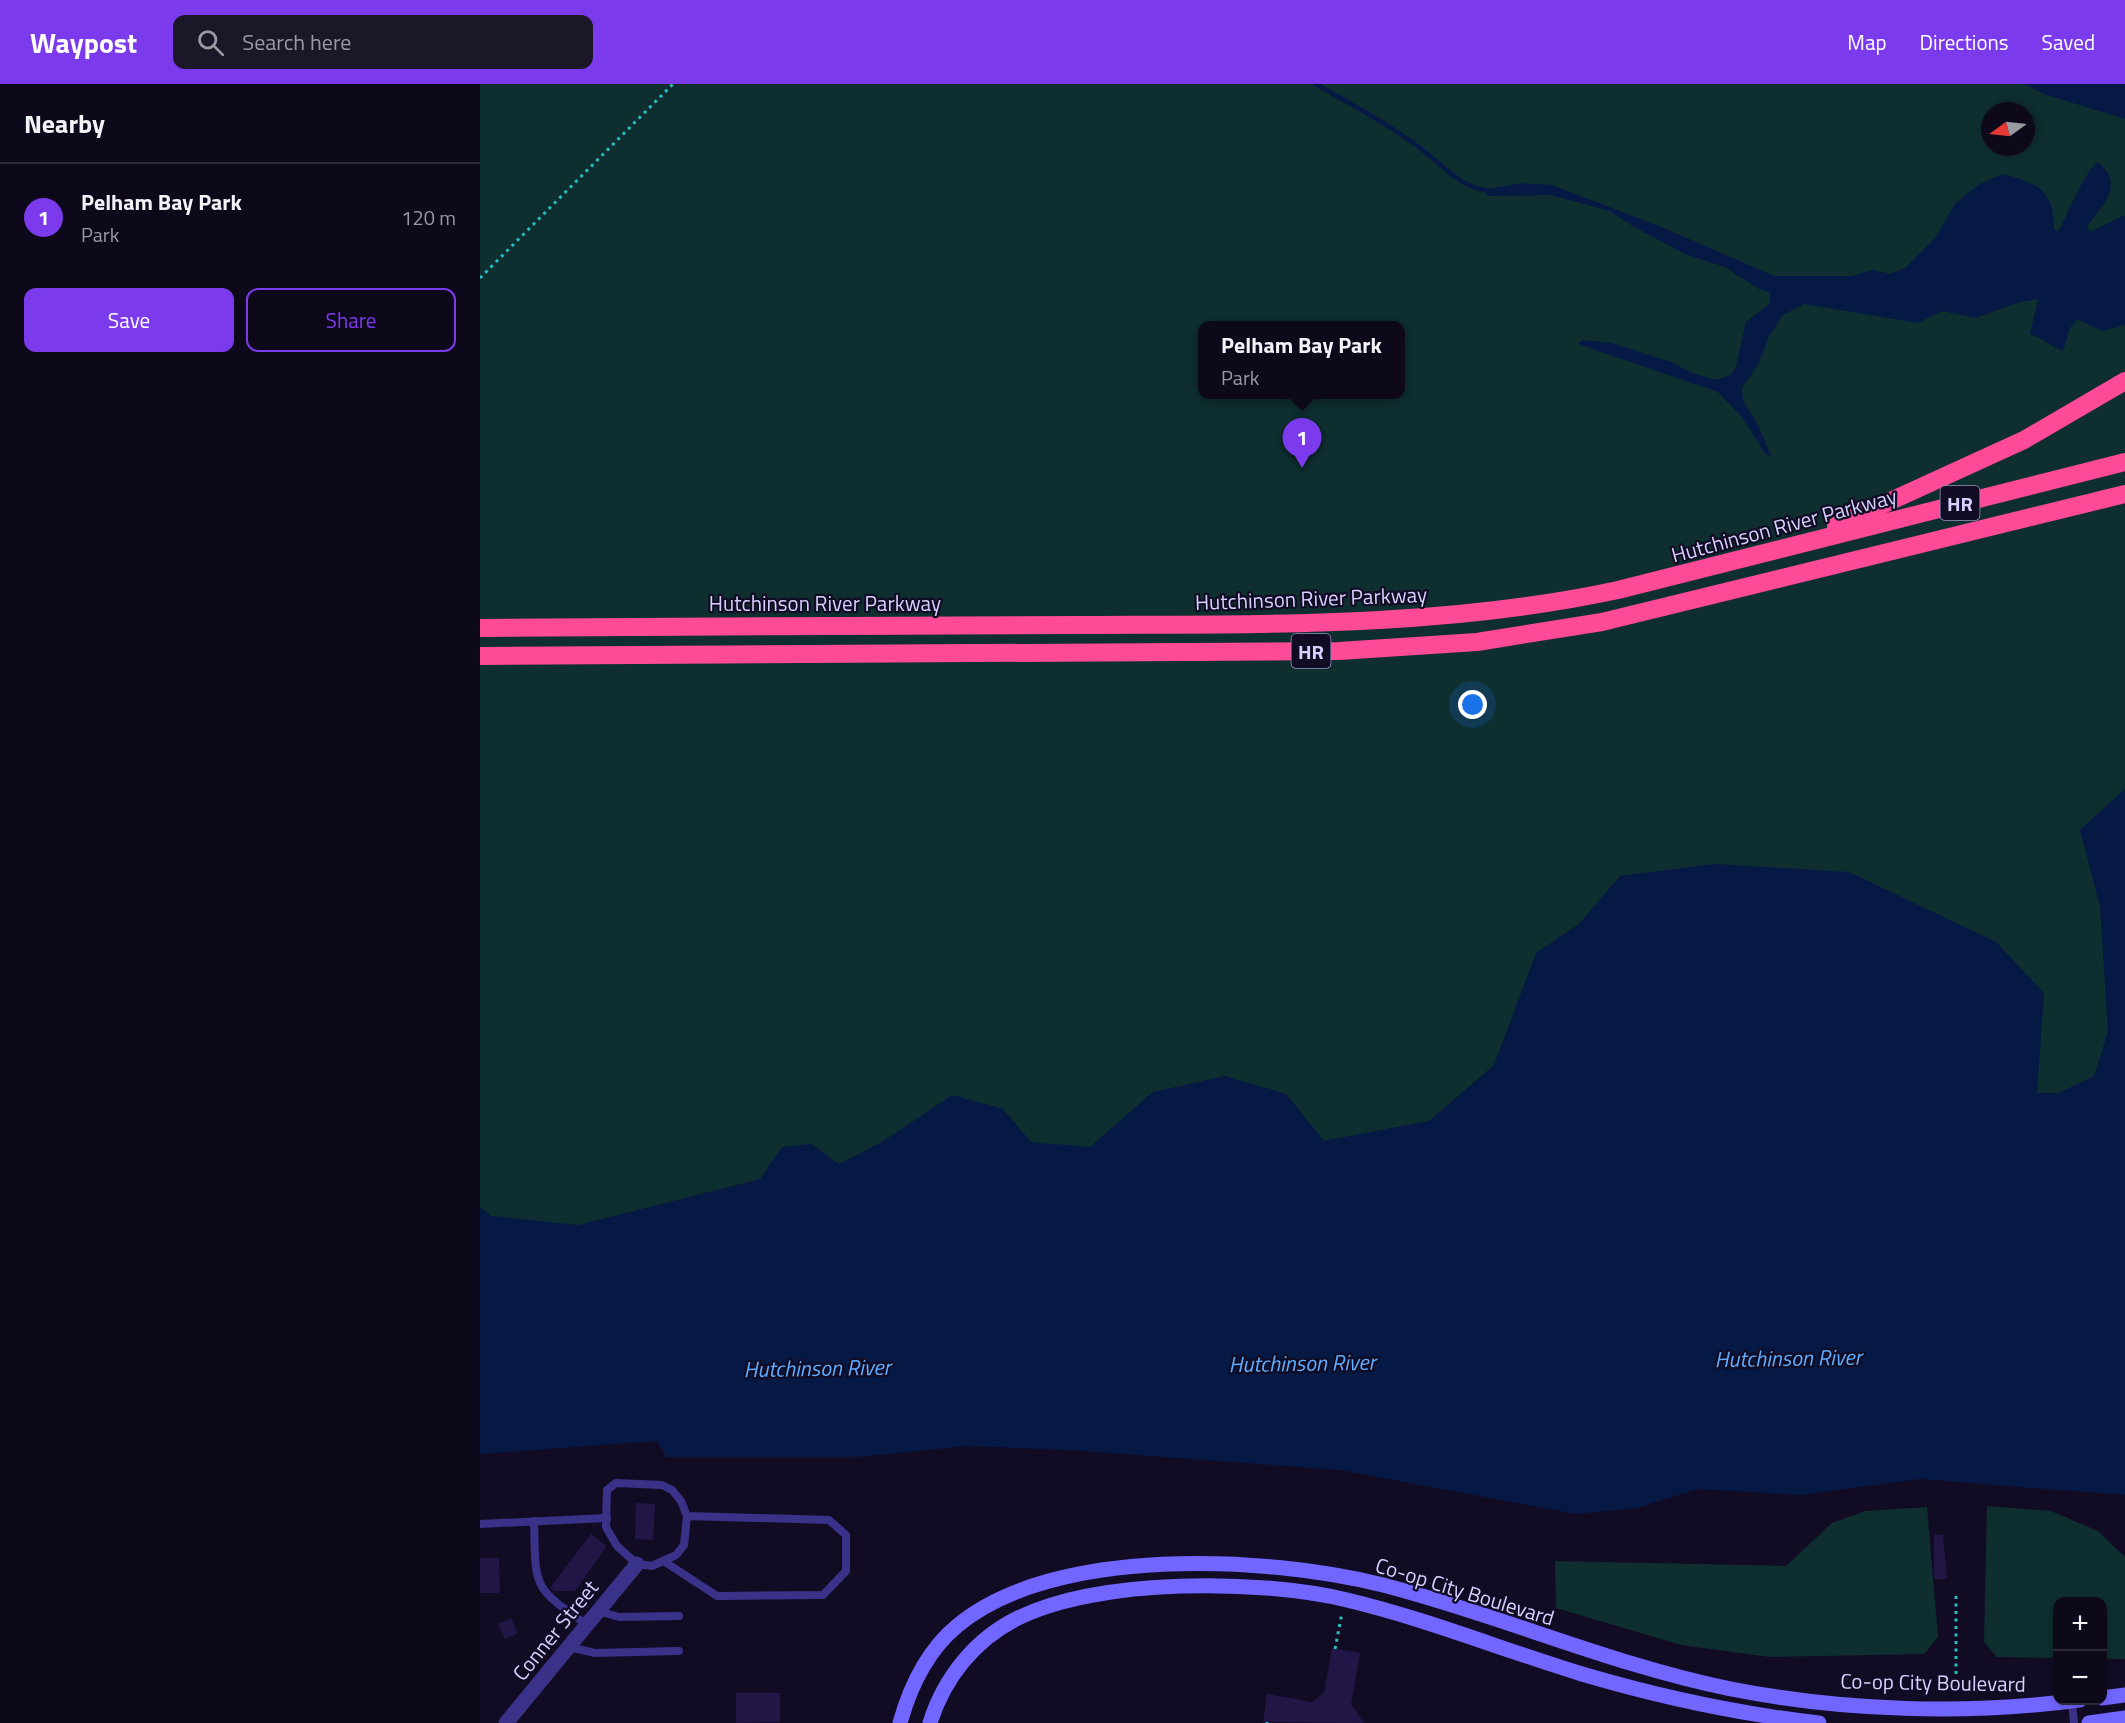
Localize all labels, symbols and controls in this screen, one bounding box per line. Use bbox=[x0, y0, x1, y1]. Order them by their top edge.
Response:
search box bbox=[173, 15, 593, 69]
text: Waypost bbox=[30, 21, 137, 64]
text: Search here bbox=[242, 25, 351, 59]
icon: search bbox=[194, 26, 227, 59]
text: Map bbox=[1847, 26, 1887, 58]
text: Directions bbox=[1920, 26, 2009, 58]
text: Saved bbox=[2042, 26, 2095, 58]
north arrow bbox=[1981, 102, 2035, 156]
text: Nearby bbox=[24, 104, 105, 143]
text: Pelham Bay Park bbox=[81, 185, 242, 219]
text: 1 bbox=[38, 202, 49, 233]
text: 120 m bbox=[401, 202, 456, 233]
text: Park bbox=[81, 219, 119, 250]
button: Save bbox=[24, 288, 234, 352]
button: Share bbox=[246, 288, 456, 352]
popup bbox=[1198, 321, 1405, 399]
text: Pelham Bay Park bbox=[1221, 328, 1382, 362]
text: Park bbox=[1221, 362, 1259, 393]
pin: 1 bbox=[1282, 418, 1322, 468]
street label: Hutchinson River Parkway bbox=[1668, 479, 1900, 571]
road number: HR bbox=[1940, 486, 1980, 520]
street label: Hutchinson River Parkway bbox=[1194, 578, 1428, 618]
street label: Hutchinson River Parkway bbox=[709, 587, 941, 619]
road number: HR bbox=[1292, 634, 1330, 668]
your location bbox=[1458, 690, 1487, 719]
water label: Hutchinson River bbox=[1714, 1340, 1865, 1376]
water label: Hutchinson River bbox=[1228, 1345, 1379, 1381]
water label: Hutchinson River bbox=[743, 1350, 894, 1386]
street label: Co-op City Boulevard bbox=[1372, 1549, 1558, 1633]
street label: Conner Street bbox=[504, 1572, 606, 1687]
map controls bbox=[2053, 1597, 2107, 1705]
button: + bbox=[2053, 1597, 2107, 1651]
button: − bbox=[2053, 1651, 2107, 1705]
street label: Co-op City Boulevard bbox=[1840, 1664, 2026, 1700]

